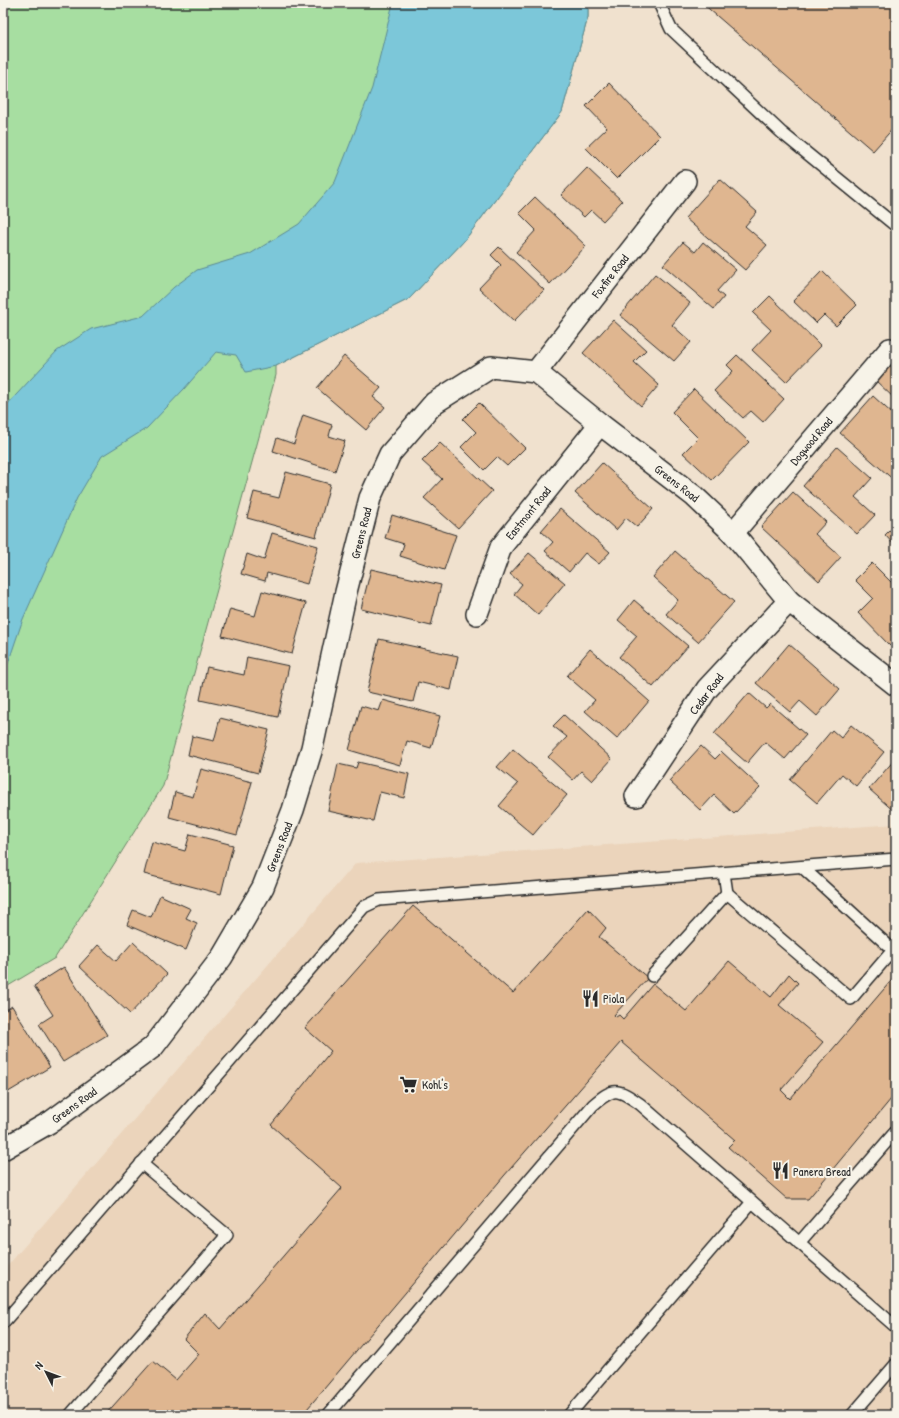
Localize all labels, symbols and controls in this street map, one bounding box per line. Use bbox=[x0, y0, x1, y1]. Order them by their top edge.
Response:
street label: Foxfire Road bbox=[587, 250, 633, 302]
street label: Dogwood Road bbox=[786, 413, 836, 469]
street label: Greens Road bbox=[651, 460, 703, 506]
street label: Eastmont Road bbox=[501, 483, 555, 543]
street label: Greens Road bbox=[346, 505, 376, 560]
street label: Cedar Road bbox=[685, 670, 727, 718]
street label: Greens Road bbox=[262, 819, 296, 875]
restaurant icon: Piola bbox=[580, 988, 600, 1008]
place label: Piola bbox=[603, 990, 624, 1007]
supermarket icon: Kohl's bbox=[399, 1074, 419, 1094]
place label: Kohl's bbox=[422, 1076, 448, 1093]
street label: Greens Road bbox=[48, 1083, 100, 1127]
restaurant icon: Panera Bread bbox=[770, 1161, 790, 1181]
place label: Panera Bread bbox=[793, 1163, 851, 1180]
north arrow bbox=[26, 1352, 66, 1392]
text: N bbox=[31, 1358, 46, 1372]

